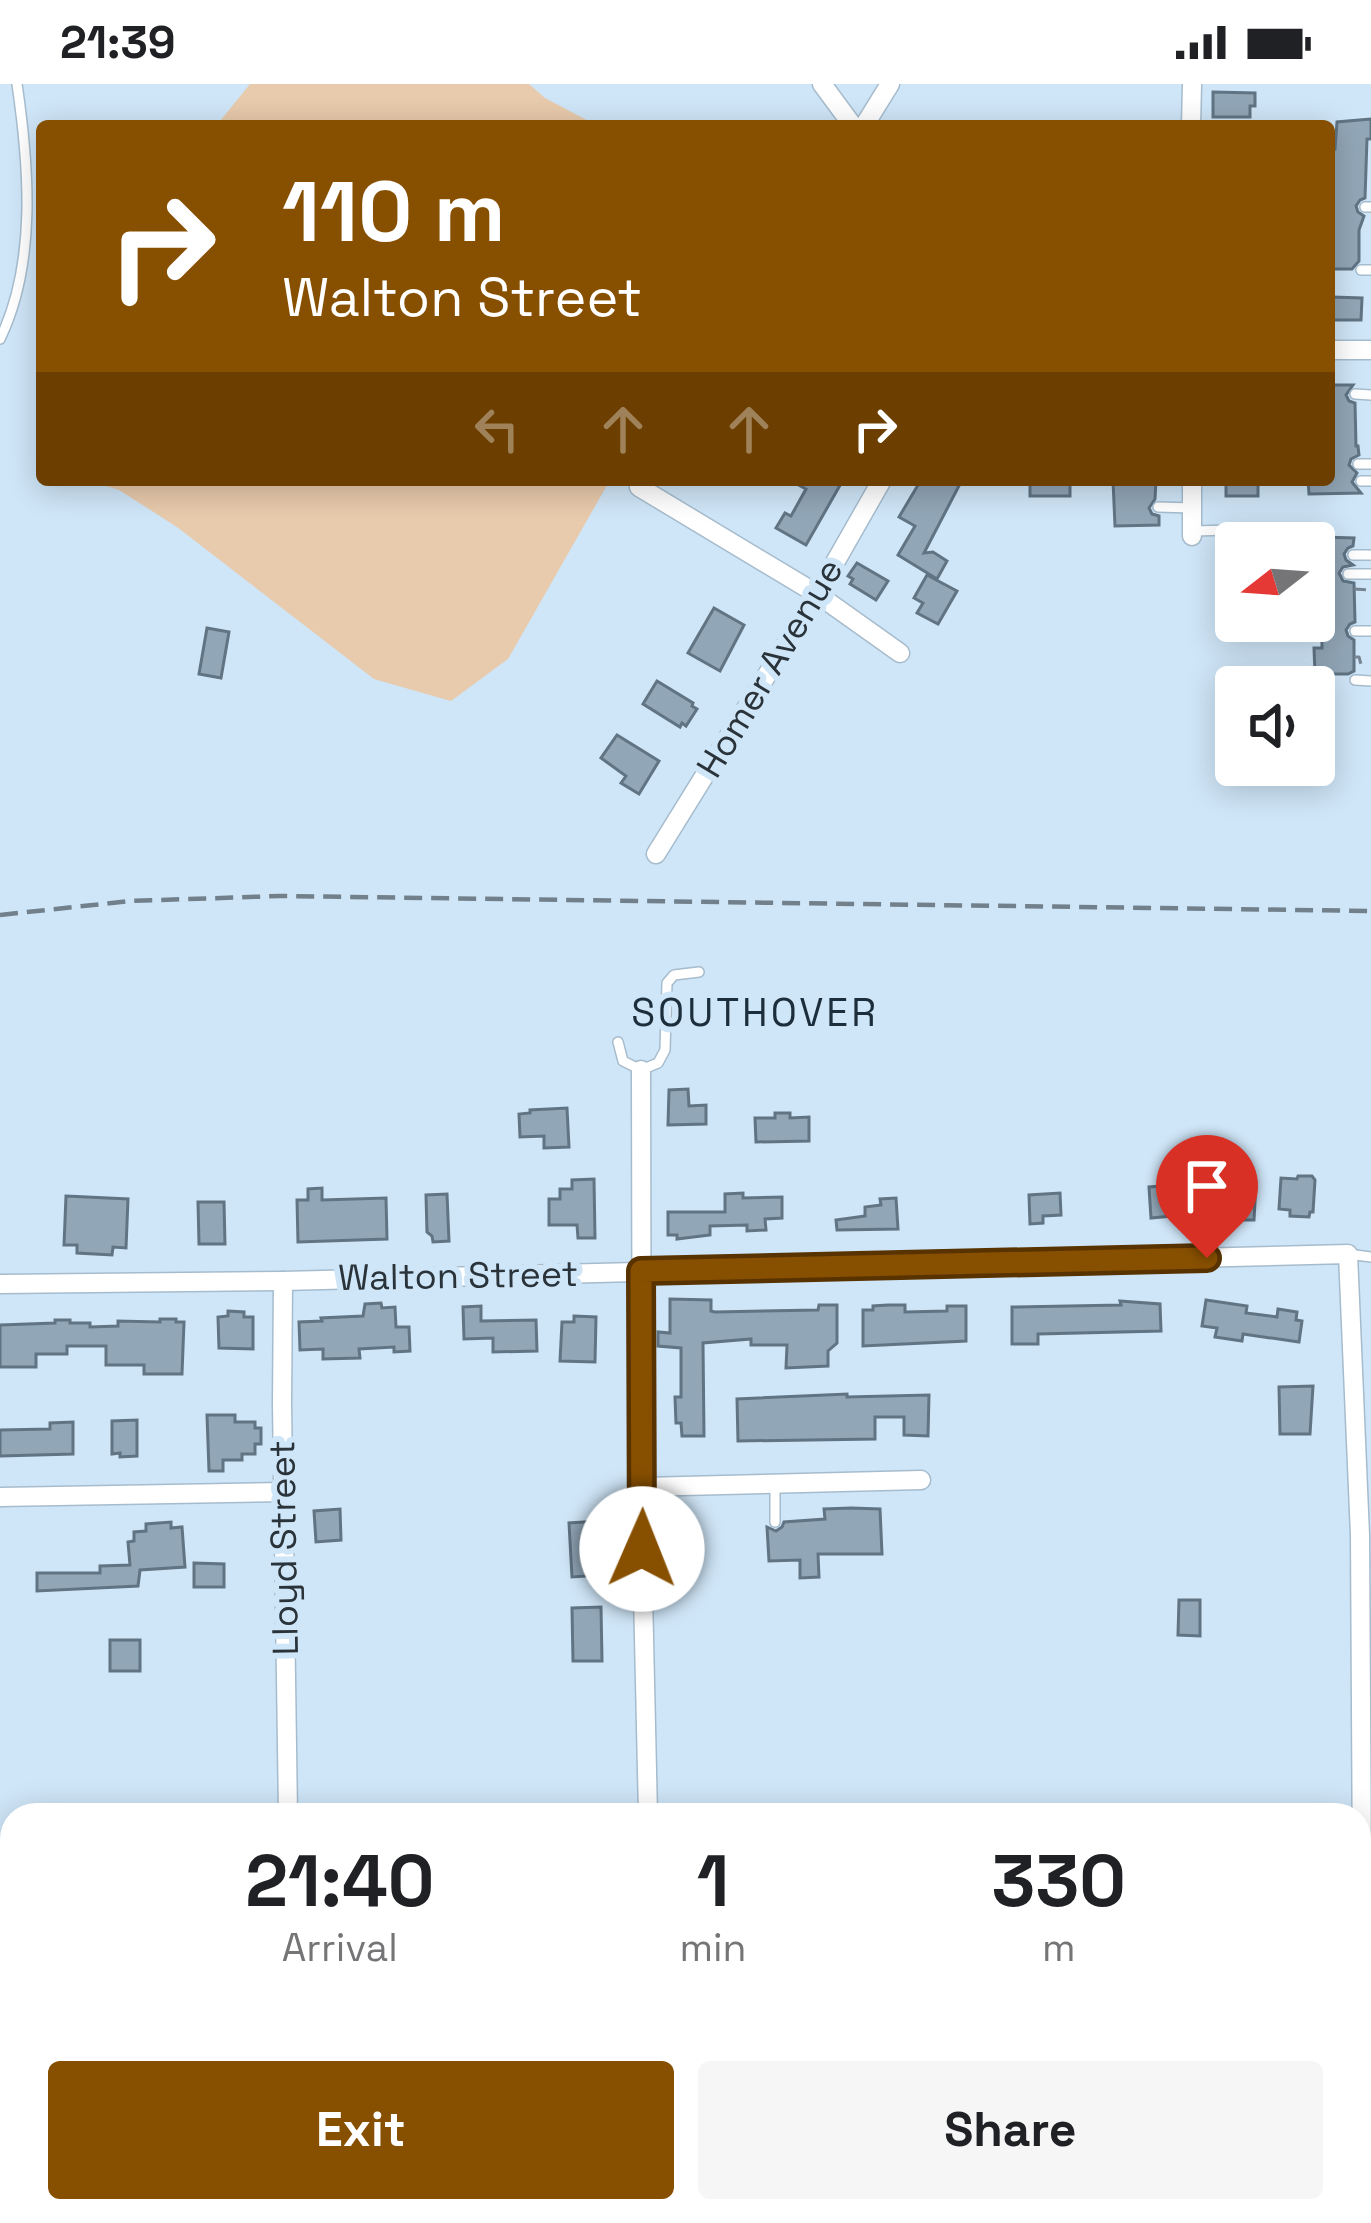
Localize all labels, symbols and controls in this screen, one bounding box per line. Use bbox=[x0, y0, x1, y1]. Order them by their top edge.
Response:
text: 21:39 bbox=[60, 14, 176, 71]
text: 110 m bbox=[282, 158, 505, 266]
icon: right bbox=[84, 168, 240, 324]
text: Walton Street bbox=[282, 263, 642, 332]
icon: left bbox=[464, 396, 530, 462]
icon: ahead bbox=[590, 396, 656, 462]
icon: ahead bbox=[716, 396, 782, 462]
icon: right bbox=[842, 396, 908, 462]
north arrow bbox=[1215, 522, 1335, 642]
map controls bbox=[1215, 522, 1335, 786]
street label: Homer Avenue bbox=[687, 550, 853, 786]
button: sound bbox=[1215, 666, 1335, 786]
district label: SOUTHOVER bbox=[631, 988, 879, 1037]
pin bbox=[1156, 1135, 1258, 1258]
icon: arrive bbox=[1174, 1153, 1240, 1219]
street label: Walton Street bbox=[338, 1251, 578, 1301]
street label: Lloyd Street bbox=[259, 1440, 309, 1656]
position arrow bbox=[579, 1486, 705, 1612]
text: 21:40 bbox=[245, 1835, 434, 1927]
text: 1 bbox=[697, 1835, 729, 1927]
text: 330 bbox=[992, 1835, 1126, 1927]
text: Arrival bbox=[282, 1923, 398, 1972]
text: min bbox=[679, 1923, 746, 1972]
text: m bbox=[1042, 1923, 1075, 1972]
button: Exit bbox=[48, 2061, 674, 2199]
button: Share bbox=[698, 2061, 1323, 2199]

